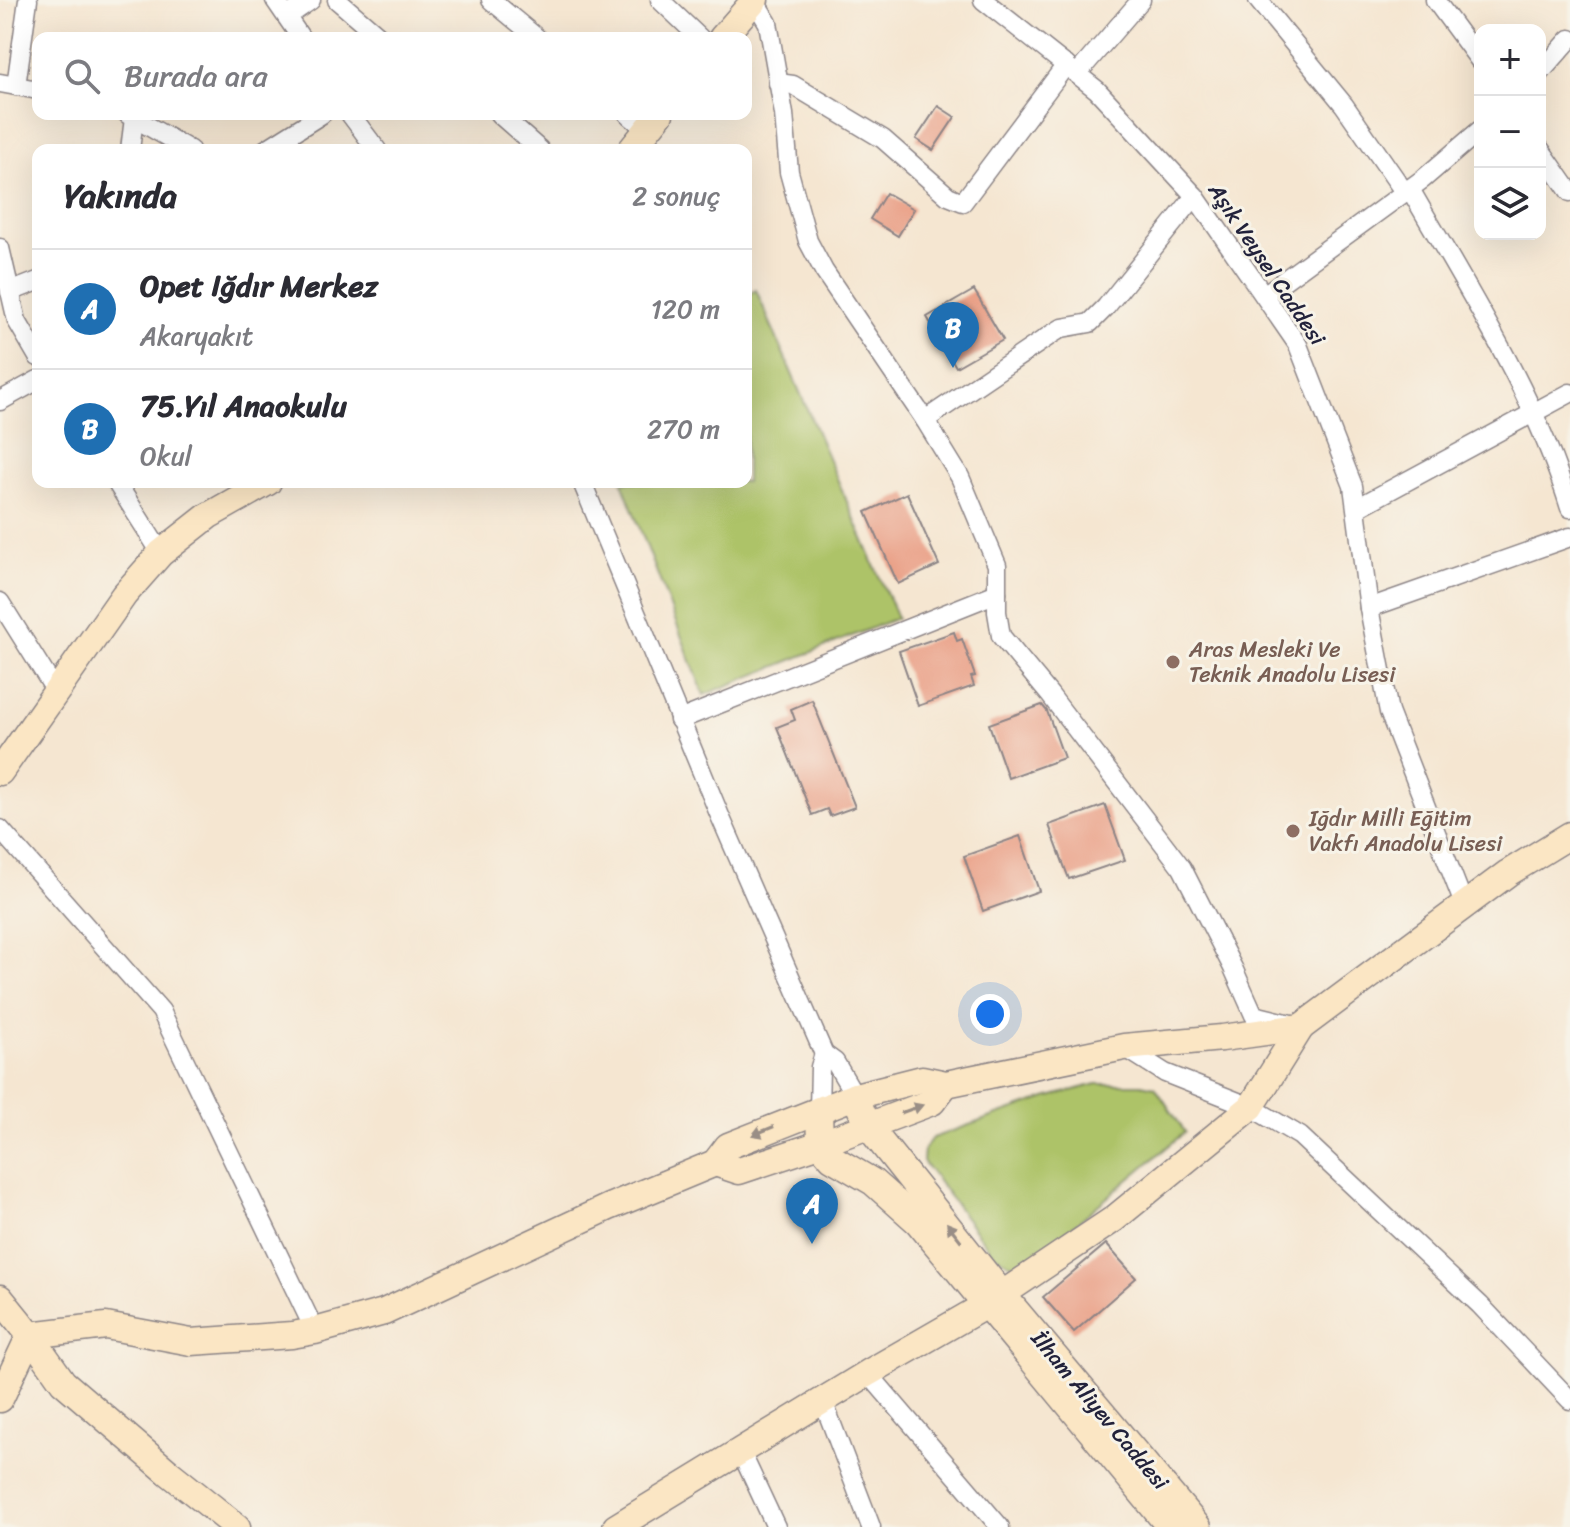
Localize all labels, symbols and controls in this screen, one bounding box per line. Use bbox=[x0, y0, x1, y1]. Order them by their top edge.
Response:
map controls bbox=[1474, 24, 1546, 240]
button: + bbox=[1474, 24, 1546, 96]
search box bbox=[32, 32, 752, 120]
text: Burada ara bbox=[124, 49, 267, 103]
icon: search bbox=[60, 54, 104, 98]
button: − bbox=[1474, 96, 1546, 168]
text: Yakında bbox=[64, 166, 177, 226]
button: layers bbox=[1474, 168, 1546, 240]
text: 2 sonuç bbox=[632, 173, 720, 219]
street label: Aşık Veysel Caddesi bbox=[1197, 174, 1337, 354]
text: Opet Iğdır Merkez bbox=[140, 259, 378, 313]
text: A bbox=[81, 286, 99, 332]
text: 120 m bbox=[651, 286, 720, 332]
pin: B bbox=[927, 302, 979, 368]
text: Akaryakıt bbox=[140, 313, 253, 359]
text: 75.Yıl Anaokulu bbox=[140, 379, 347, 433]
text: B bbox=[82, 406, 98, 452]
text: 270 m bbox=[647, 406, 720, 452]
text: Okul bbox=[140, 433, 192, 479]
place label: Aras Mesleki Ve Teknik Anadolu Lisesi bbox=[1188, 630, 1396, 694]
marker: Aras Mesleki Ve Teknik Anadolu Lisesi bbox=[1164, 653, 1182, 671]
place label: Iğdır Milli Eğitim Vakfı Anadolu Lisesi bbox=[1308, 799, 1503, 863]
marker: Iğdır Milli Eğitim Vakfı Anadolu Lisesi bbox=[1284, 822, 1302, 840]
your location bbox=[970, 994, 1010, 1034]
one-way arrow bbox=[901, 1103, 925, 1115]
one-way arrow bbox=[751, 1125, 775, 1138]
pin: A bbox=[786, 1178, 838, 1244]
one-way arrow bbox=[946, 1222, 962, 1242]
street label: İlham Aliyev Caddesi bbox=[1020, 1320, 1180, 1500]

